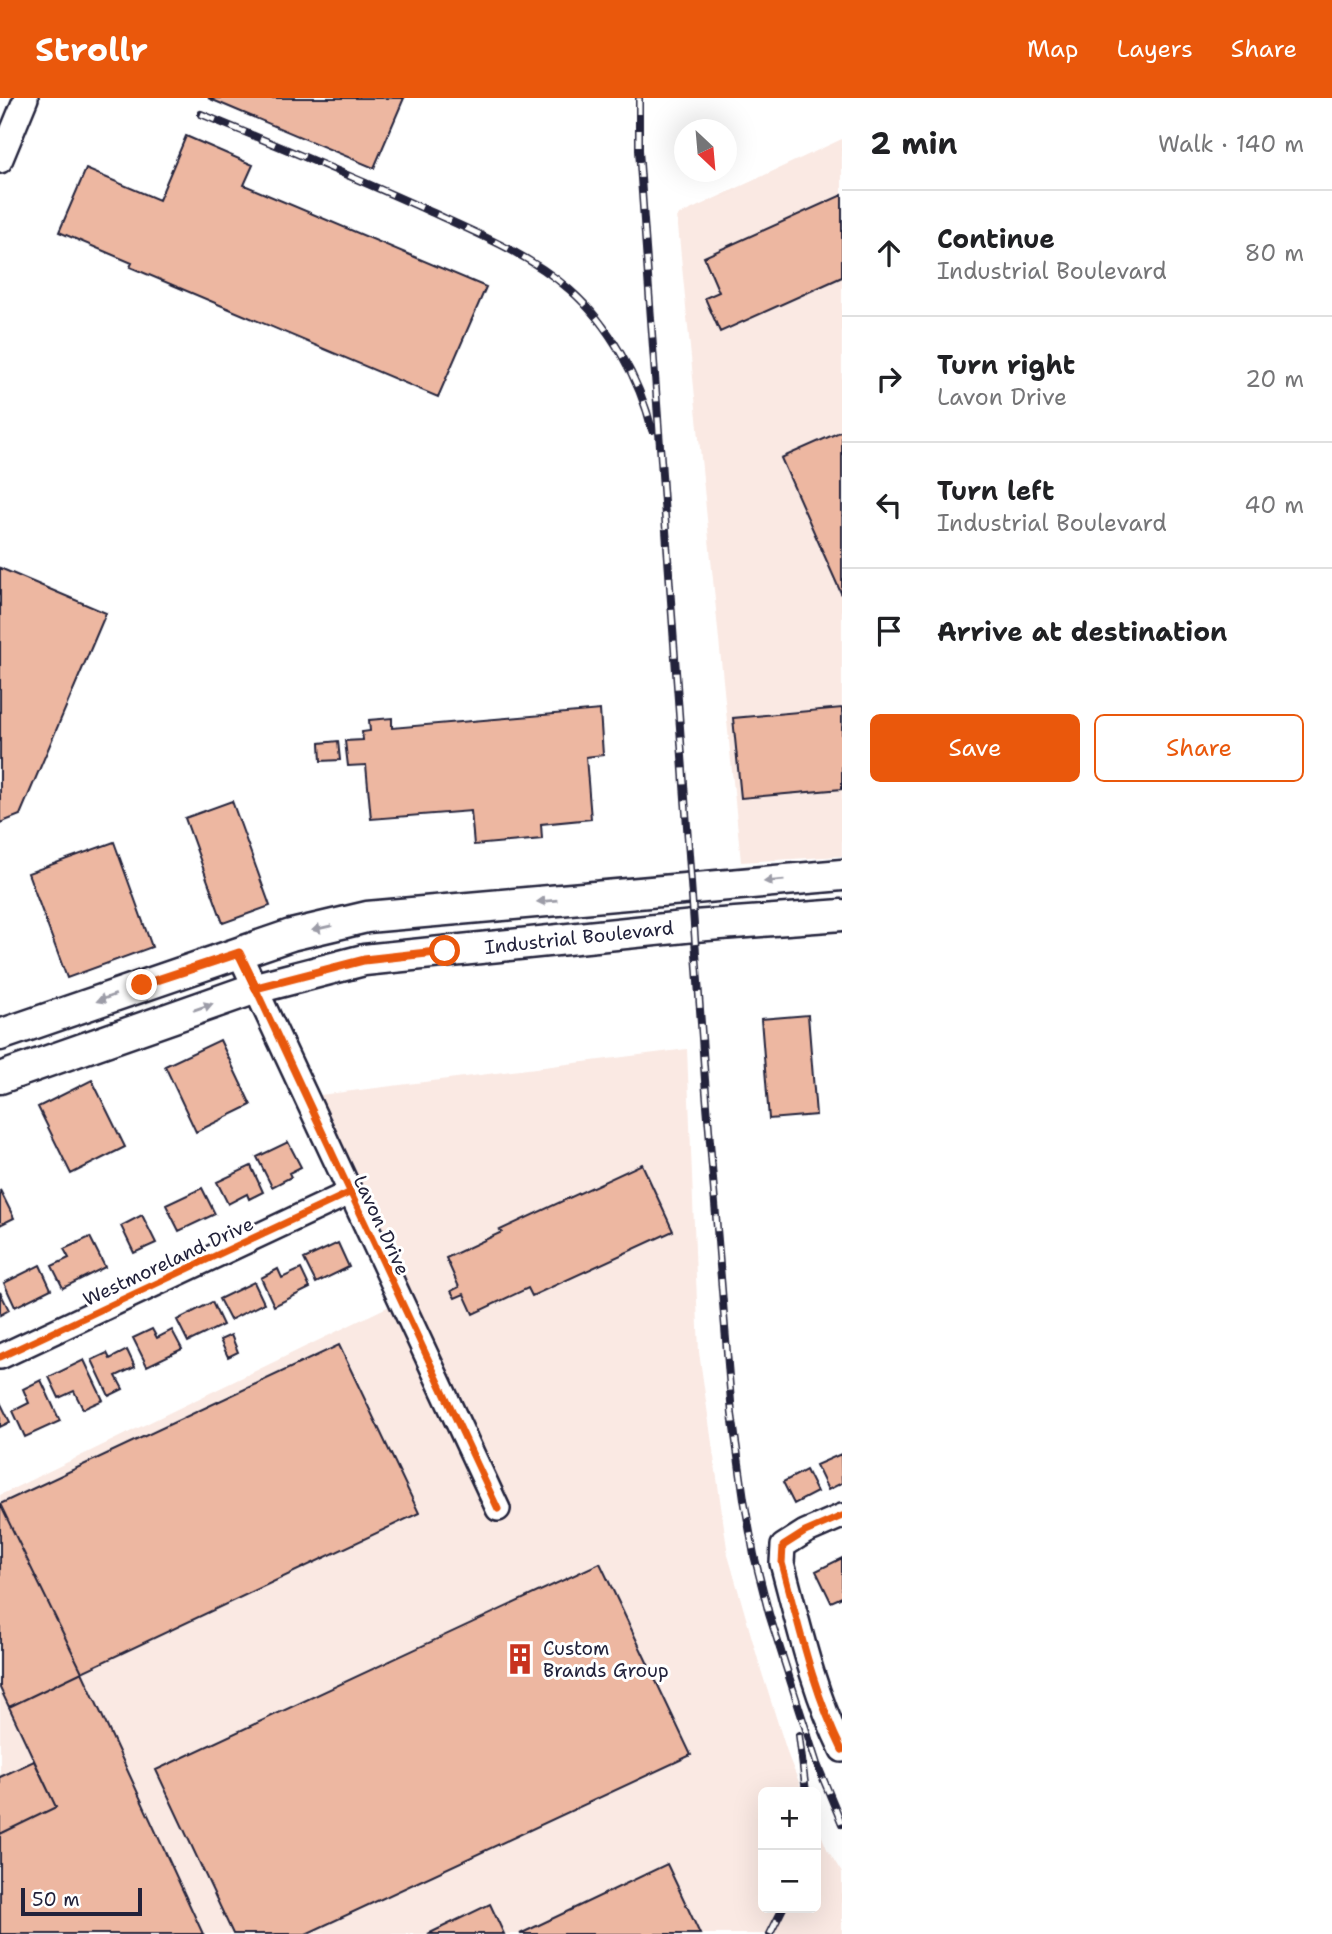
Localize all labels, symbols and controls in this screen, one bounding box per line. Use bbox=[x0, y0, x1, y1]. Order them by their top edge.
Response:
text: Strollr bbox=[35, 27, 148, 72]
text: Map bbox=[1027, 33, 1078, 65]
text: Layers bbox=[1116, 33, 1193, 65]
text: Share bbox=[1231, 33, 1297, 65]
north arrow bbox=[674, 119, 737, 182]
text: 2 min bbox=[870, 123, 957, 164]
text: Walk · 140 m bbox=[1158, 129, 1304, 159]
text: Continue bbox=[937, 221, 1055, 256]
icon: ahead bbox=[870, 234, 908, 272]
text: 80 m bbox=[1245, 238, 1304, 268]
text: Industrial Boulevard bbox=[937, 256, 1167, 286]
text: Turn right bbox=[937, 347, 1075, 382]
icon: right bbox=[870, 360, 908, 398]
text: 20 m bbox=[1245, 364, 1304, 394]
text: Lavon Drive bbox=[937, 382, 1067, 412]
text: Turn left bbox=[937, 473, 1054, 508]
icon: left bbox=[870, 486, 908, 524]
text: 40 m bbox=[1244, 490, 1304, 520]
text: Industrial Boulevard bbox=[937, 508, 1167, 538]
icon: arrive bbox=[870, 612, 908, 650]
text: Arrive at destination bbox=[937, 614, 1227, 649]
button: Save bbox=[870, 714, 1080, 782]
button: Share bbox=[1094, 714, 1304, 782]
one-way arrow bbox=[763, 876, 785, 887]
one-way arrow bbox=[536, 896, 558, 907]
street label: Industrial Boulevard bbox=[483, 915, 675, 960]
one-way arrow bbox=[311, 923, 333, 934]
route start bbox=[429, 935, 460, 966]
route end bbox=[126, 969, 157, 1000]
one-way arrow bbox=[95, 993, 116, 1004]
one-way arrow bbox=[193, 1001, 214, 1012]
street label: Lavon Drive bbox=[348, 1171, 416, 1279]
street label: Westmoreland Drive bbox=[79, 1211, 257, 1312]
place label: Custom Brands Group bbox=[543, 1636, 669, 1683]
building icon: Custom Brands Group bbox=[503, 1642, 537, 1676]
map controls bbox=[758, 1787, 821, 1913]
button: + bbox=[758, 1787, 821, 1850]
button: − bbox=[758, 1850, 821, 1913]
scale bar bbox=[21, 1885, 142, 1917]
text: 50 m bbox=[32, 1887, 80, 1912]

